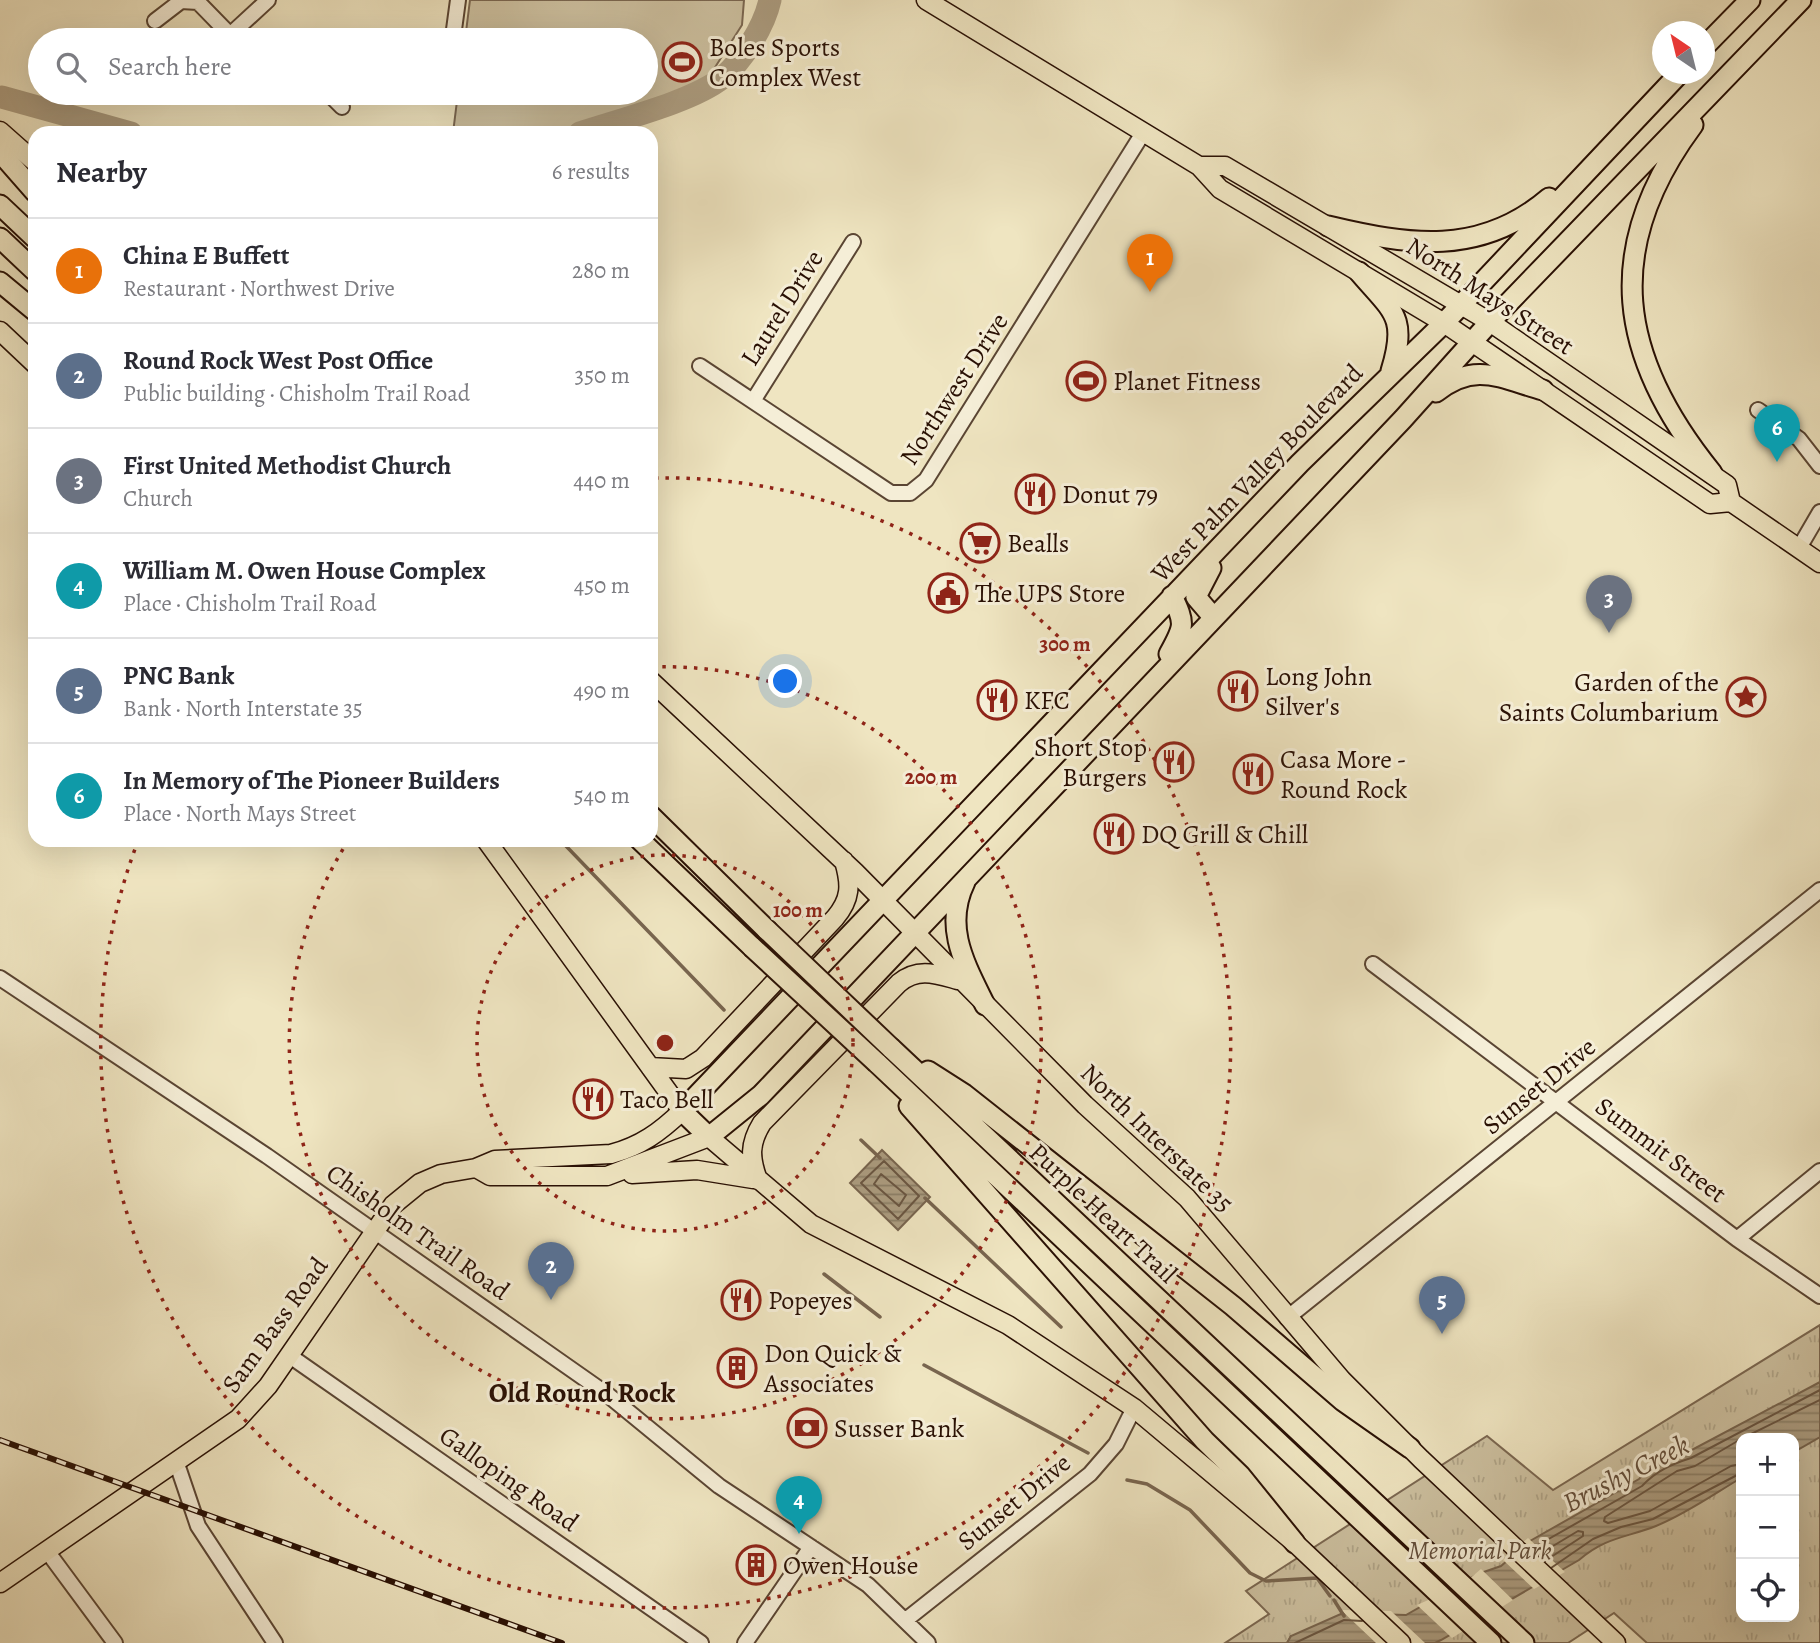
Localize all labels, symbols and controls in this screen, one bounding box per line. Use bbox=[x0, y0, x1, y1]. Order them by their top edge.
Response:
north arrow bbox=[1652, 21, 1715, 84]
search box bbox=[28, 28, 658, 105]
place label: Boles Sports Complex West bbox=[709, 30, 861, 95]
sports icon: Boles Sports Complex West bbox=[661, 41, 703, 83]
icon: search bbox=[52, 48, 90, 86]
text: Search here bbox=[108, 49, 232, 84]
text: Nearby bbox=[56, 152, 147, 192]
text: 6 results bbox=[552, 156, 630, 187]
street label: North Mays Street bbox=[1399, 229, 1581, 364]
pin: 1 bbox=[1127, 234, 1173, 292]
text: China E Buffett bbox=[123, 238, 289, 273]
street label: Laurel Drive bbox=[733, 243, 831, 373]
text: 1 bbox=[75, 255, 83, 286]
text: 280 m bbox=[572, 255, 630, 286]
text: Restaurant · Northwest Drive bbox=[123, 273, 395, 304]
street label: Northwest Drive bbox=[892, 306, 1016, 472]
text: Round Rock West Post Office bbox=[123, 343, 433, 378]
street label: West Palm Valley Boulevard bbox=[1143, 356, 1371, 591]
text: 2 bbox=[73, 360, 85, 391]
text: 350 m bbox=[575, 360, 630, 391]
sports icon: Planet Fitness bbox=[1065, 360, 1107, 402]
place label: Planet Fitness bbox=[1113, 364, 1261, 399]
text: Public building · Chisholm Trail Road bbox=[123, 378, 470, 409]
pin: 6 bbox=[1754, 404, 1800, 462]
text: First United Methodist Church bbox=[123, 448, 451, 483]
text: 3 bbox=[74, 465, 84, 496]
text: 440 m bbox=[573, 465, 630, 496]
restaurant icon: Donut 79 bbox=[1014, 473, 1056, 515]
place label: Donut 79 bbox=[1062, 477, 1158, 512]
text: Church bbox=[123, 483, 193, 514]
supermarket icon: Bealls bbox=[959, 522, 1001, 564]
place label: Bealls bbox=[1007, 526, 1069, 561]
text: William M. Owen House Complex bbox=[123, 553, 485, 588]
text: 4 bbox=[74, 570, 84, 601]
text: 450 m bbox=[574, 570, 630, 601]
public building icon: The UPS Store bbox=[927, 572, 969, 614]
pin: 3 bbox=[1586, 575, 1632, 633]
place label: The UPS Store bbox=[975, 576, 1125, 611]
text: Place · Chisholm Trail Road bbox=[123, 588, 377, 619]
text: 300 m bbox=[1039, 630, 1091, 658]
text: PNC Bank bbox=[123, 658, 234, 693]
place label: Long John Silver's bbox=[1265, 659, 1372, 724]
your location bbox=[768, 664, 802, 698]
place label: Garden of the Saints Columbarium bbox=[1499, 665, 1719, 730]
restaurant icon: Long John Silver's bbox=[1217, 670, 1259, 712]
text: 5 bbox=[74, 675, 84, 706]
text: 490 m bbox=[573, 675, 630, 706]
place icon: Garden of the Saints Columbarium bbox=[1725, 676, 1767, 718]
restaurant icon: KFC bbox=[976, 679, 1018, 721]
place label: KFC bbox=[1024, 683, 1070, 718]
text: Bank · North Interstate 35 bbox=[123, 693, 363, 724]
place label: Short Stop Burgers bbox=[1034, 730, 1147, 795]
restaurant icon: Short Stop Burgers bbox=[1153, 741, 1195, 783]
place label: Casa More - Round Rock bbox=[1280, 742, 1408, 807]
restaurant icon: Casa More - Round Rock bbox=[1232, 753, 1274, 795]
text: In Memory of The Pioneer Builders bbox=[123, 763, 500, 798]
text: 200 m bbox=[905, 763, 958, 791]
text: 6 bbox=[74, 780, 84, 811]
text: 540 m bbox=[574, 780, 630, 811]
text: Place · North Mays Street bbox=[123, 798, 356, 829]
restaurant icon: DQ Grill & Chill bbox=[1093, 813, 1135, 855]
place label: DQ Grill & Chill bbox=[1141, 817, 1308, 852]
text: 100 m bbox=[773, 896, 823, 924]
street label: Sunset Drive bbox=[1475, 1030, 1603, 1142]
centre of rings bbox=[653, 1031, 677, 1055]
street label: North Interstate 35 bbox=[1073, 1056, 1241, 1220]
restaurant icon: Taco Bell bbox=[572, 1078, 614, 1120]
place label: Taco Bell bbox=[620, 1082, 713, 1117]
street label: Summit Street bbox=[1588, 1089, 1734, 1211]
street label: Purple Heart Trail bbox=[1021, 1135, 1185, 1291]
street label: Chisholm Trail Road bbox=[319, 1156, 517, 1308]
pin: 2 bbox=[528, 1242, 574, 1300]
street label: Sam Bass Road bbox=[214, 1250, 336, 1400]
pin: 5 bbox=[1419, 1276, 1465, 1334]
restaurant icon: Popeyes bbox=[720, 1279, 762, 1321]
place label: Popeyes bbox=[768, 1283, 853, 1318]
place label: Don Quick & Associates bbox=[763, 1336, 902, 1401]
building icon: Don Quick & Associates bbox=[716, 1347, 758, 1389]
district label: Old Round Rock bbox=[489, 1374, 676, 1412]
bank icon: Susser Bank bbox=[786, 1407, 828, 1449]
place label: Susser Bank bbox=[834, 1411, 964, 1446]
street label: Galloping Road bbox=[432, 1418, 586, 1540]
water label: Brushy Creek bbox=[1556, 1426, 1696, 1522]
map controls bbox=[1736, 1433, 1799, 1622]
button: + bbox=[1736, 1433, 1799, 1496]
street label: Sunset Drive bbox=[950, 1446, 1078, 1558]
pin: 4 bbox=[776, 1476, 822, 1534]
button: − bbox=[1736, 1496, 1799, 1559]
park label: Memorial Park bbox=[1408, 1533, 1552, 1568]
building icon: Owen House bbox=[735, 1544, 777, 1586]
place label: Owen House bbox=[783, 1548, 918, 1583]
button: locate bbox=[1736, 1559, 1799, 1622]

